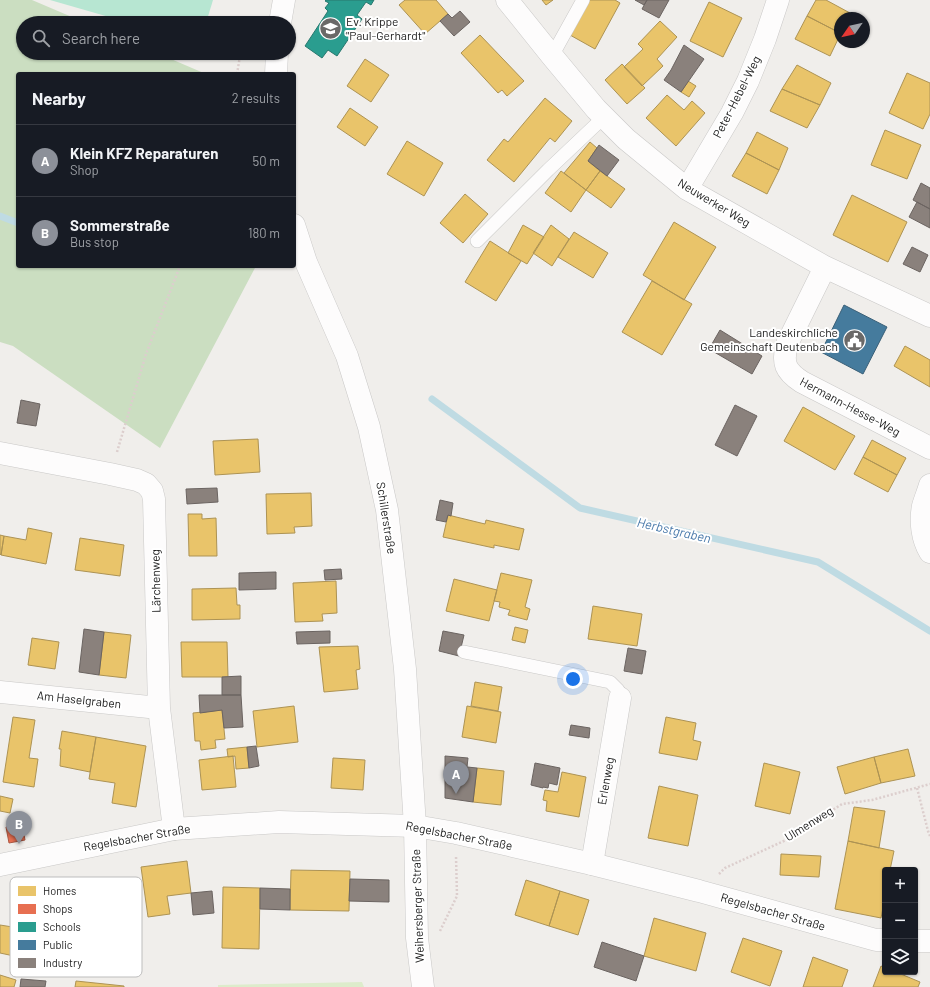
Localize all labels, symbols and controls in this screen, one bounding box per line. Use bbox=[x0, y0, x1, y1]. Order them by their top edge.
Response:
north arrow bbox=[834, 12, 870, 48]
place label: Ev. Krippe "Paul-Gerhardt" bbox=[346, 14, 425, 42]
search box bbox=[16, 16, 296, 60]
school or university icon: Ev. Krippe "Paul-Gerhardt" bbox=[318, 16, 344, 42]
icon: search bbox=[30, 27, 52, 49]
text: Search here bbox=[62, 29, 140, 47]
street label: Peter-Hebel-Weg bbox=[709, 53, 763, 140]
text: Nearby bbox=[32, 88, 86, 108]
text: 2 results bbox=[232, 90, 280, 106]
text: Klein KFZ Reparaturen bbox=[70, 144, 218, 162]
text: A bbox=[41, 153, 49, 169]
text: 50 m bbox=[253, 153, 280, 169]
text: Shop bbox=[70, 162, 99, 178]
street label: Neuwerker Weg bbox=[676, 175, 753, 229]
text: Sommerstraße bbox=[70, 216, 170, 234]
text: B bbox=[41, 225, 49, 241]
text: 180 m bbox=[248, 225, 280, 241]
text: Bus stop bbox=[70, 234, 119, 250]
place label: Landeskirchliche Gemeinschaft Deutenbach bbox=[700, 325, 838, 353]
public building icon: Landeskirchliche Gemeinschaft Deutenbach bbox=[841, 327, 867, 353]
street label: Hermann-Hesse-Weg bbox=[798, 374, 903, 439]
street label: Schillerstraße bbox=[374, 481, 400, 555]
water label: Herbstgraben bbox=[635, 514, 713, 546]
street label: Lärchenweg bbox=[147, 549, 163, 613]
your location bbox=[563, 669, 583, 689]
street label: Am Haselgraben bbox=[36, 688, 122, 710]
street label: Erlenweg bbox=[594, 756, 616, 806]
pin: A bbox=[443, 761, 469, 794]
street label: Ulmenweg bbox=[782, 803, 835, 844]
pin: B bbox=[6, 811, 32, 844]
street label: Regelsbacher Straße bbox=[405, 818, 514, 852]
street label: Regelsbacher Straße bbox=[82, 821, 191, 853]
street label: Weihersberger Straße bbox=[408, 849, 426, 963]
map controls bbox=[882, 867, 918, 975]
button: + bbox=[882, 867, 918, 903]
legend bbox=[10, 877, 142, 977]
text: Homes bbox=[43, 884, 76, 897]
street label: Regelsbacher Straße bbox=[719, 889, 827, 933]
text: Shops bbox=[43, 902, 73, 915]
button: − bbox=[882, 903, 918, 939]
text: Schools bbox=[43, 920, 81, 933]
text: Public bbox=[43, 938, 73, 951]
button: layers bbox=[882, 939, 918, 975]
text: Industry bbox=[43, 956, 82, 969]

